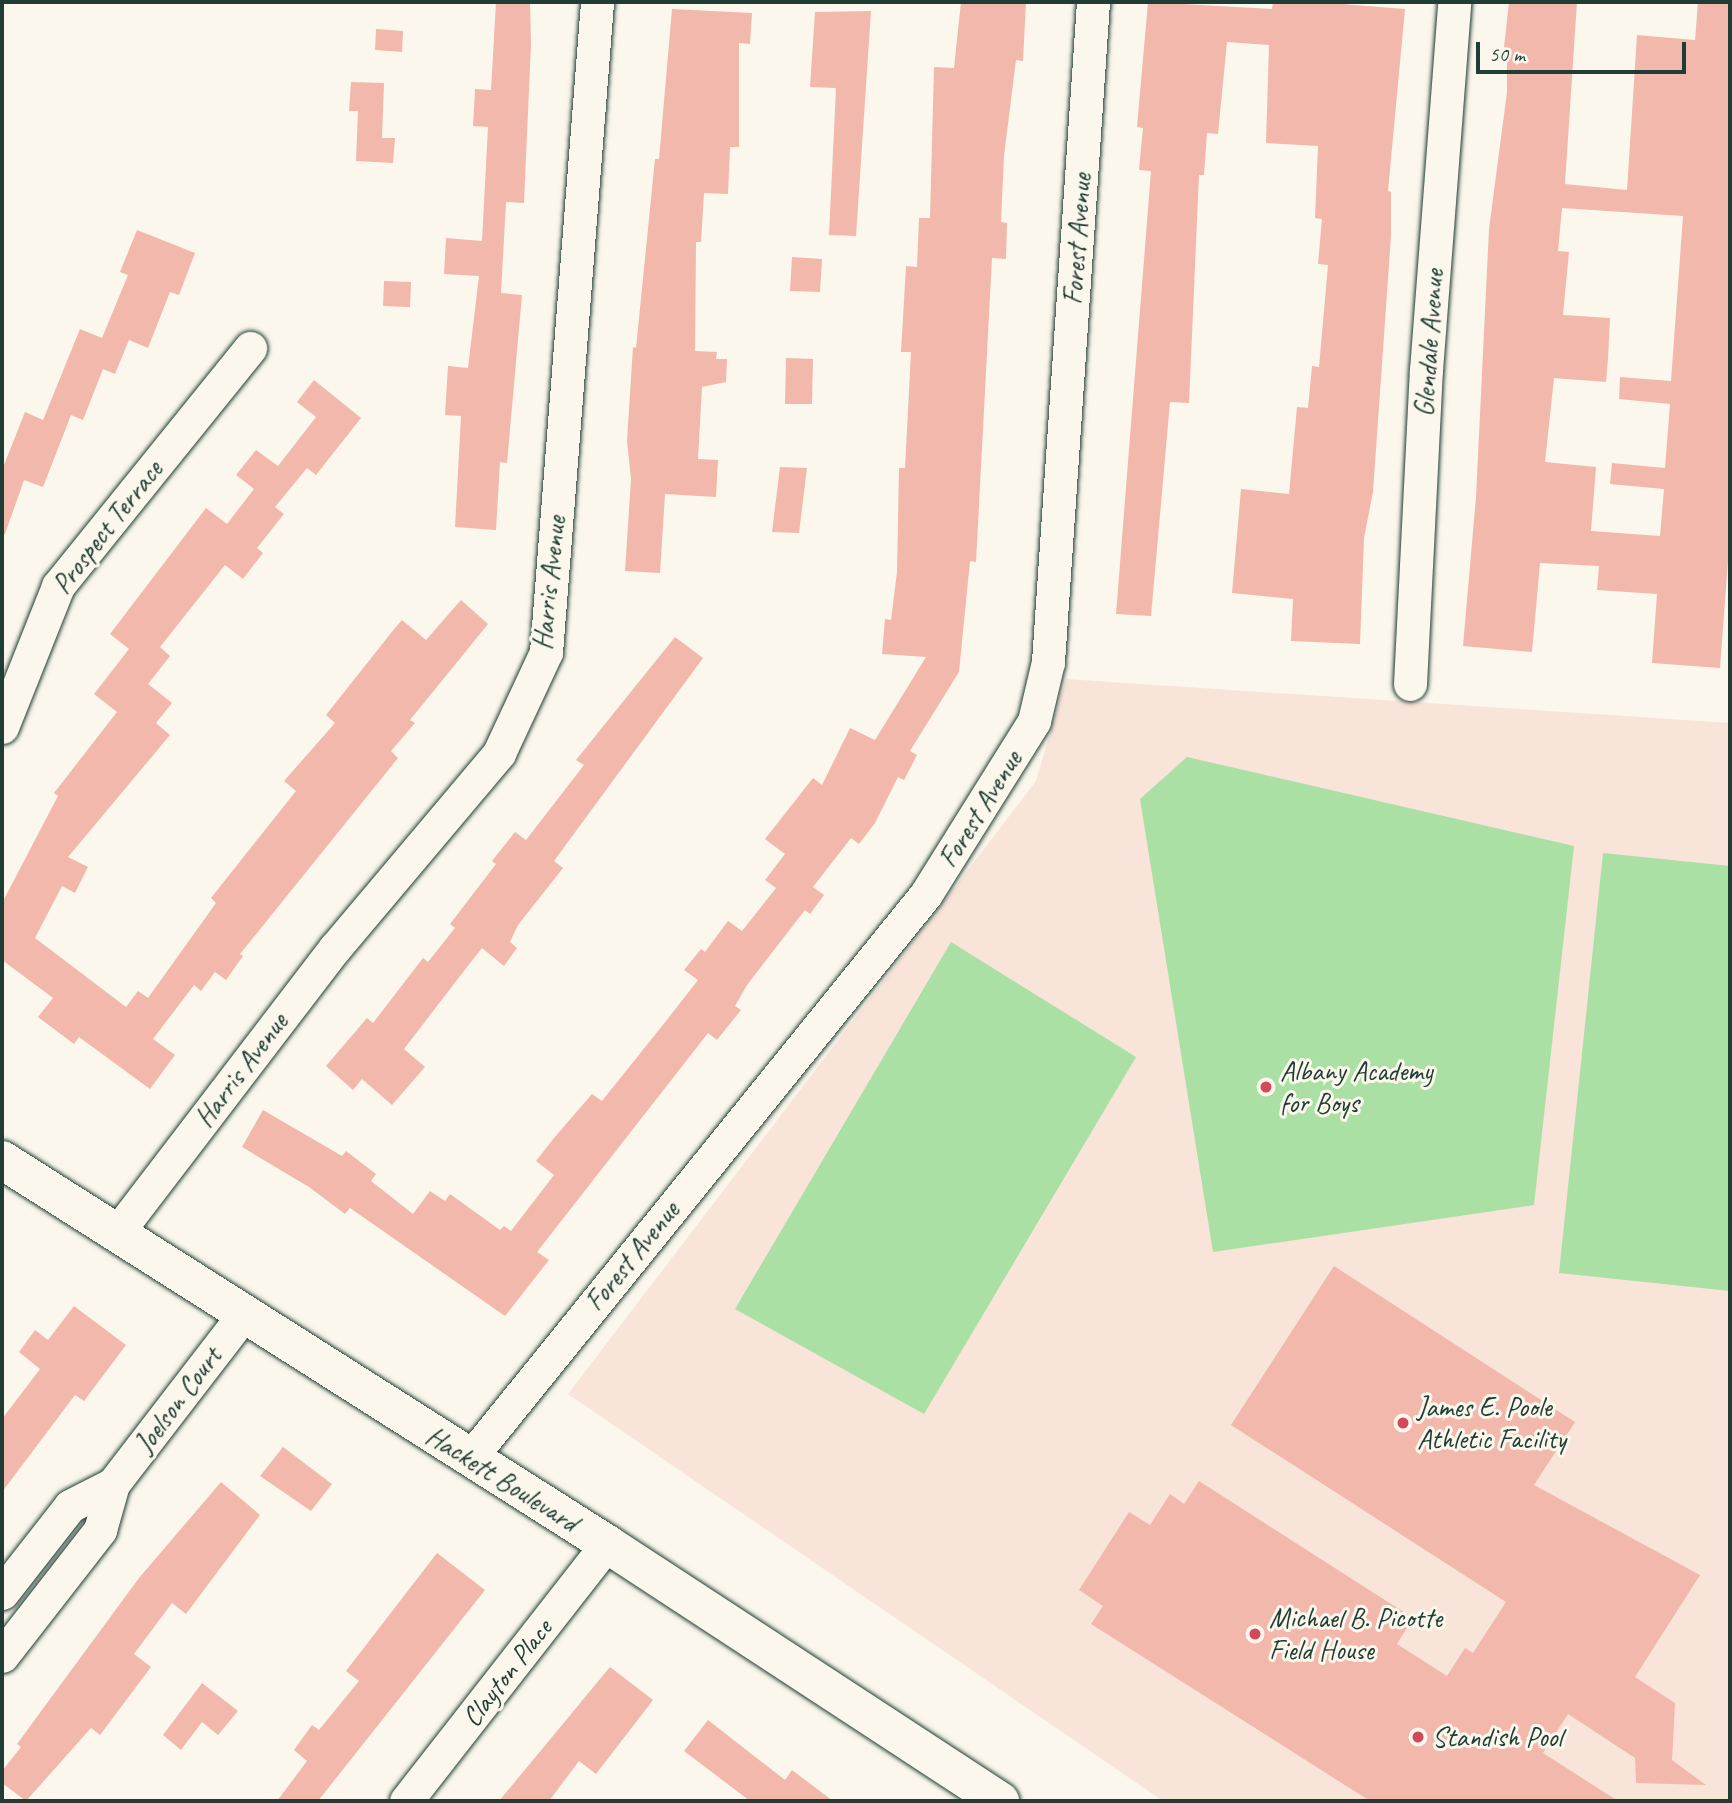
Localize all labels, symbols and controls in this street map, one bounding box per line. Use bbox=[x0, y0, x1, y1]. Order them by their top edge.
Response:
scale bar bbox=[1480, 28, 1690, 72]
text: 50 m bbox=[1489, 41, 1525, 67]
street label: Forest Avenue bbox=[1056, 172, 1098, 306]
street label: Glendale Avenue bbox=[1407, 268, 1451, 418]
street label: Prospect Terrace bbox=[45, 454, 169, 600]
street label: Harris Avenue bbox=[525, 515, 573, 651]
street label: Forest Avenue bbox=[931, 744, 1029, 874]
street label: Harris Avenue bbox=[187, 1006, 295, 1134]
place label: Albany Academy for Boys bbox=[1280, 1054, 1434, 1120]
marker: Albany Academy for Boys bbox=[1258, 1079, 1274, 1095]
street label: Forest Avenue bbox=[578, 1194, 686, 1318]
street label: Joelson Court bbox=[127, 1341, 229, 1459]
place label: James E. Poole Athletic Facility bbox=[1417, 1390, 1566, 1456]
marker: James E. Poole Athletic Facility bbox=[1395, 1415, 1411, 1431]
street label: Hackett Boulevard bbox=[419, 1419, 585, 1539]
place label: Michael B. Picotte Field House bbox=[1269, 1601, 1442, 1667]
street label: Clayton Place bbox=[454, 1612, 560, 1734]
marker: Michael B. Picotte Field House bbox=[1247, 1626, 1263, 1642]
place label: Standish Pool bbox=[1432, 1720, 1562, 1754]
marker: Standish Pool bbox=[1410, 1729, 1426, 1745]

